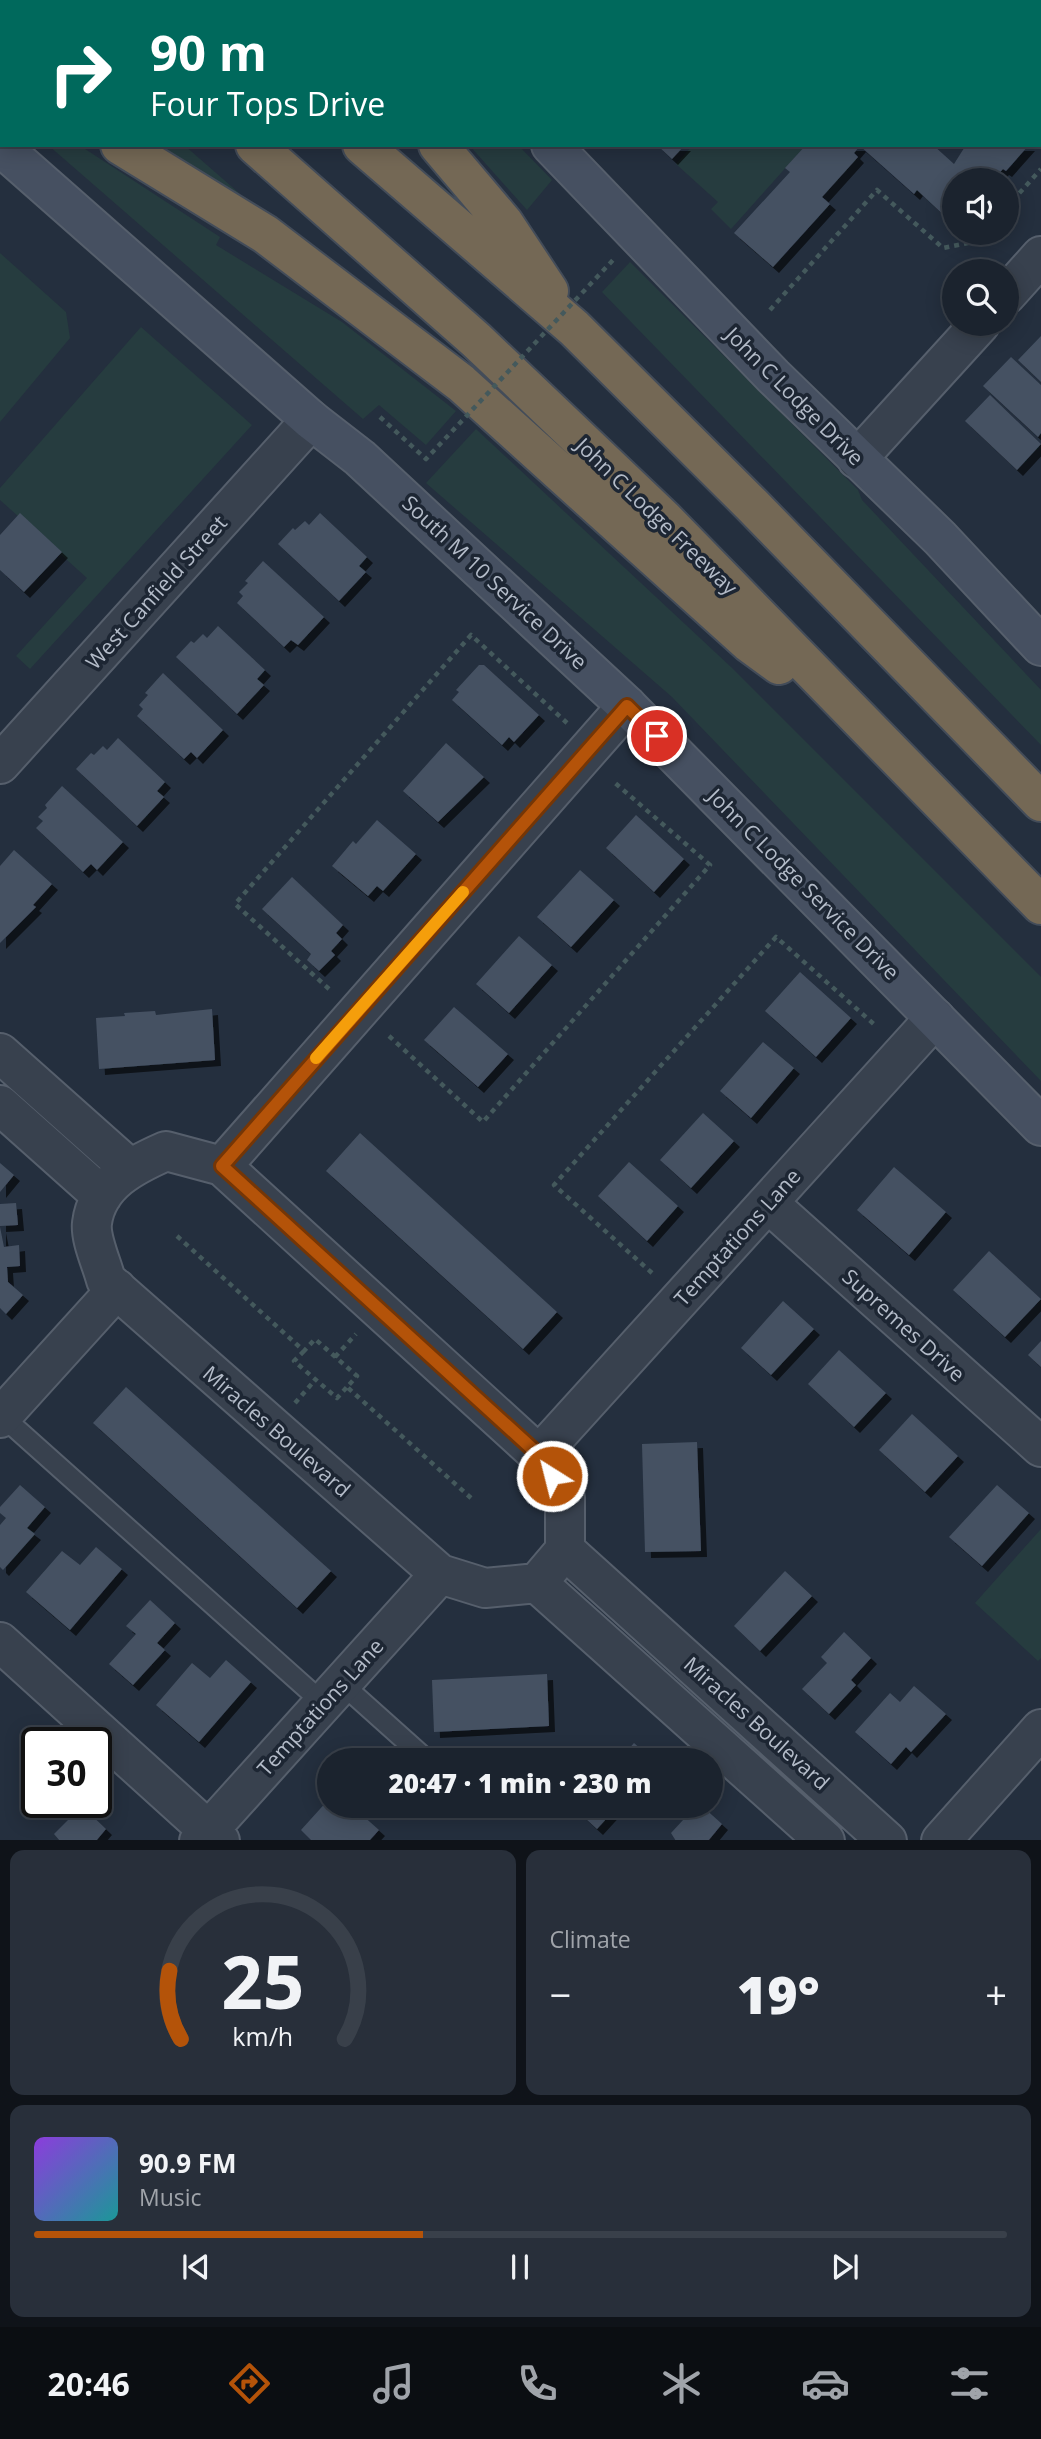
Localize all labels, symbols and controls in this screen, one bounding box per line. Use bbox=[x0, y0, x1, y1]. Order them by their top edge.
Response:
text: 90 m bbox=[150, 19, 267, 85]
icon: right bbox=[35, 28, 126, 119]
text: Four Tops Drive bbox=[150, 82, 385, 125]
map controls bbox=[942, 168, 1019, 336]
button: sound bbox=[942, 168, 1019, 245]
button: search bbox=[942, 259, 1019, 336]
street label: John C Lodge Drive bbox=[718, 319, 870, 471]
street label: John C Lodge Freeway bbox=[569, 430, 744, 601]
street label: South M 10 Service Drive bbox=[397, 489, 593, 675]
street label: West Canfield Street bbox=[79, 509, 233, 675]
pin bbox=[627, 706, 687, 766]
icon: arrive bbox=[638, 717, 676, 755]
street label: John C Lodge Service Drive bbox=[701, 781, 906, 986]
street label: Temptations Lane bbox=[668, 1162, 806, 1312]
street label: Supremes Drive bbox=[837, 1262, 971, 1388]
street label: Miracles Boulevard bbox=[197, 1359, 357, 1503]
position arrow bbox=[515, 1439, 589, 1513]
street label: Temptations Lane bbox=[251, 1632, 389, 1782]
street label: Miracles Boulevard bbox=[678, 1650, 836, 1796]
speed limit sign: 30 bbox=[21, 1727, 112, 1818]
text: 20:47 · 1 min · 230 m bbox=[389, 1765, 651, 1801]
text: Climate bbox=[550, 1923, 631, 1955]
text: 25 bbox=[221, 1931, 304, 2030]
text: 19° bbox=[737, 1958, 820, 2029]
text: − bbox=[550, 1968, 571, 2020]
text: + bbox=[985, 1968, 1007, 2020]
text: km/h bbox=[232, 2018, 293, 2052]
text: 90.9 FM bbox=[139, 2145, 237, 2181]
text: Music bbox=[139, 2181, 202, 2213]
icon: previous bbox=[177, 2248, 215, 2286]
icon: pause bbox=[501, 2248, 539, 2286]
icon: next bbox=[826, 2248, 864, 2286]
icon: directions bbox=[225, 2359, 274, 2408]
icon: music bbox=[369, 2359, 418, 2408]
icon: phone bbox=[513, 2359, 562, 2408]
icon: climate bbox=[657, 2359, 706, 2408]
icon: car bbox=[801, 2359, 850, 2408]
icon: filters bbox=[945, 2359, 994, 2408]
text: 20:46 bbox=[47, 2362, 130, 2405]

